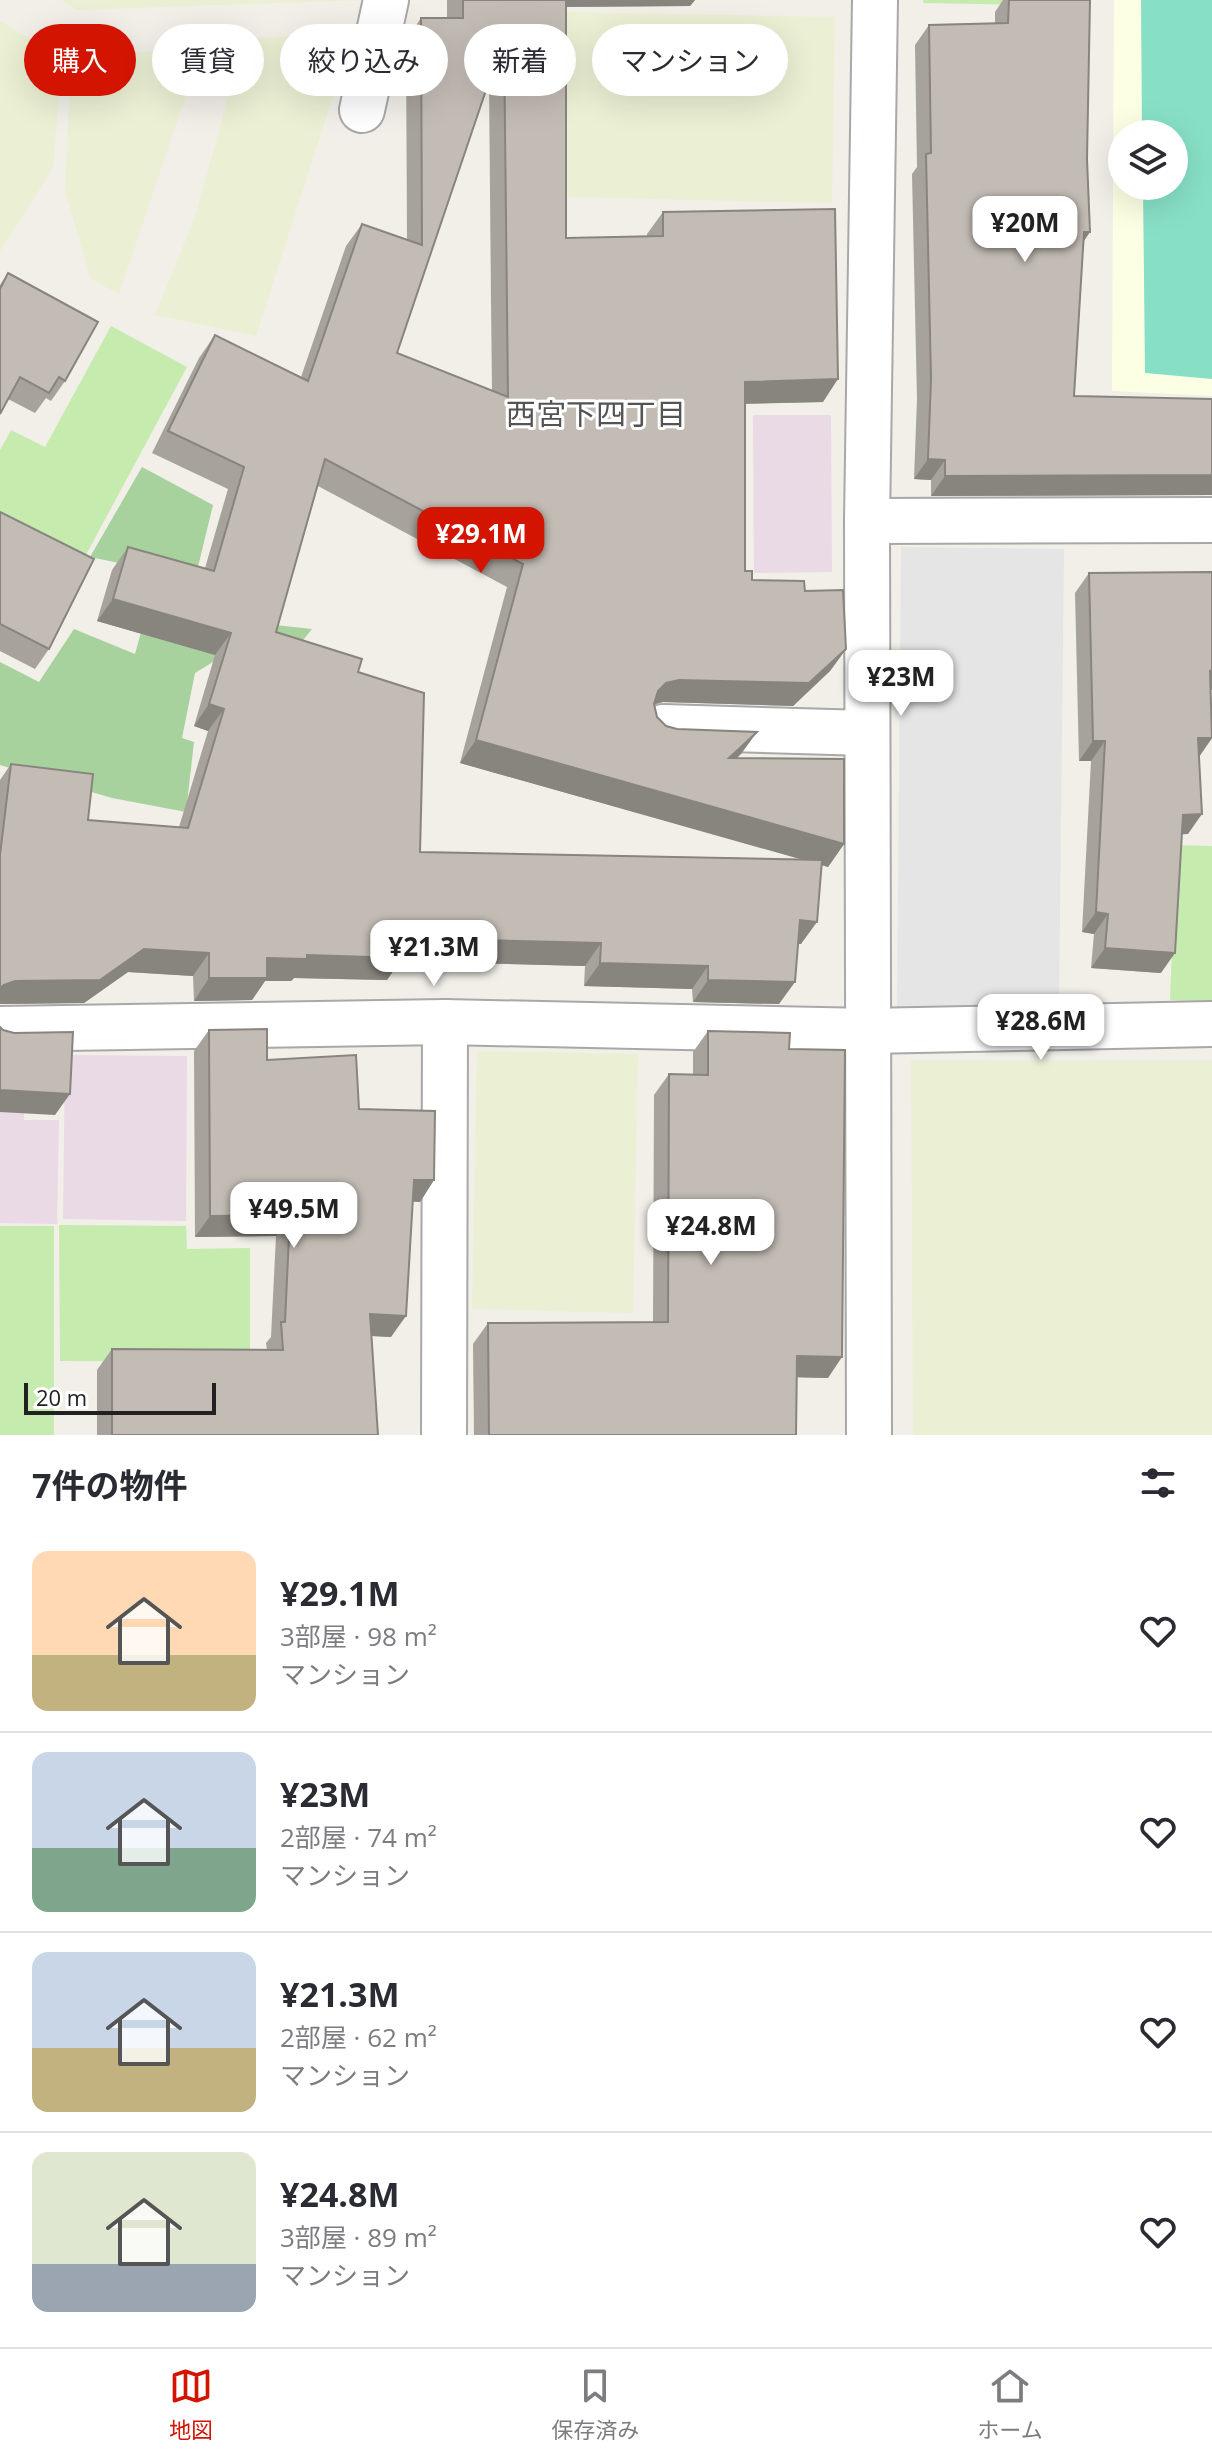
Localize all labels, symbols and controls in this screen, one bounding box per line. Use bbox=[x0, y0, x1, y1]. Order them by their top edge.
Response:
chip: 購入 bbox=[24, 24, 136, 96]
chip: 賃貸 bbox=[152, 24, 264, 96]
chip: 絞り込み bbox=[280, 24, 448, 96]
chip: 新着 bbox=[464, 24, 576, 96]
chip: マンション bbox=[592, 24, 788, 96]
map controls bbox=[1108, 120, 1188, 200]
button: layers bbox=[1108, 120, 1188, 200]
pin: ¥20M bbox=[978, 196, 1072, 264]
text: ¥20M bbox=[990, 204, 1060, 240]
district label: 西宮下四丁目 bbox=[506, 393, 686, 434]
pin: ¥29.1M bbox=[416, 507, 546, 575]
text: ¥29.1M bbox=[435, 515, 527, 551]
pin: ¥23M bbox=[854, 650, 948, 718]
text: ¥23M bbox=[866, 658, 936, 694]
pin: ¥21.3M bbox=[369, 920, 499, 988]
text: ¥21.3M bbox=[388, 928, 480, 964]
pin: ¥28.6M bbox=[976, 994, 1106, 1062]
text: ¥28.6M bbox=[995, 1002, 1087, 1038]
pin: ¥49.5M bbox=[229, 1182, 359, 1250]
text: ¥49.5M bbox=[248, 1190, 340, 1226]
pin: ¥24.8M bbox=[646, 1199, 776, 1267]
text: ¥24.8M bbox=[665, 1207, 757, 1243]
scale bar bbox=[24, 1379, 216, 1415]
text: 20 m bbox=[36, 1382, 87, 1412]
icon: filters bbox=[1136, 1461, 1180, 1505]
text: 7件の物件 bbox=[32, 1462, 187, 1508]
text: ¥29.1M bbox=[280, 1570, 400, 1616]
icon: home bbox=[96, 1583, 192, 1679]
icon: heart bbox=[1136, 1609, 1180, 1653]
text: 3部屋 · 98 m² bbox=[280, 1618, 437, 1654]
text: マンション bbox=[280, 1656, 410, 1692]
text: ¥23M bbox=[280, 1771, 370, 1817]
icon: home bbox=[96, 1784, 192, 1880]
icon: heart bbox=[1136, 1810, 1180, 1854]
text: 2部屋 · 74 m² bbox=[280, 1819, 437, 1855]
text: マンション bbox=[280, 1857, 410, 1893]
text: ¥21.3M bbox=[280, 1971, 400, 2017]
icon: home bbox=[96, 1984, 192, 2080]
icon: heart bbox=[1136, 2010, 1180, 2054]
text: 2部屋 · 62 m² bbox=[280, 2019, 437, 2055]
text: マンション bbox=[280, 2057, 410, 2093]
text: ¥24.8M bbox=[280, 2171, 400, 2217]
icon: home bbox=[96, 2184, 192, 2280]
icon: heart bbox=[1136, 2210, 1180, 2254]
text: 3部屋 · 89 m² bbox=[280, 2219, 437, 2255]
text: マンション bbox=[280, 2257, 410, 2293]
tab: 地図 bbox=[169, 2364, 213, 2444]
tab: 保存済み bbox=[551, 2364, 639, 2444]
tab: ホーム bbox=[978, 2364, 1043, 2444]

